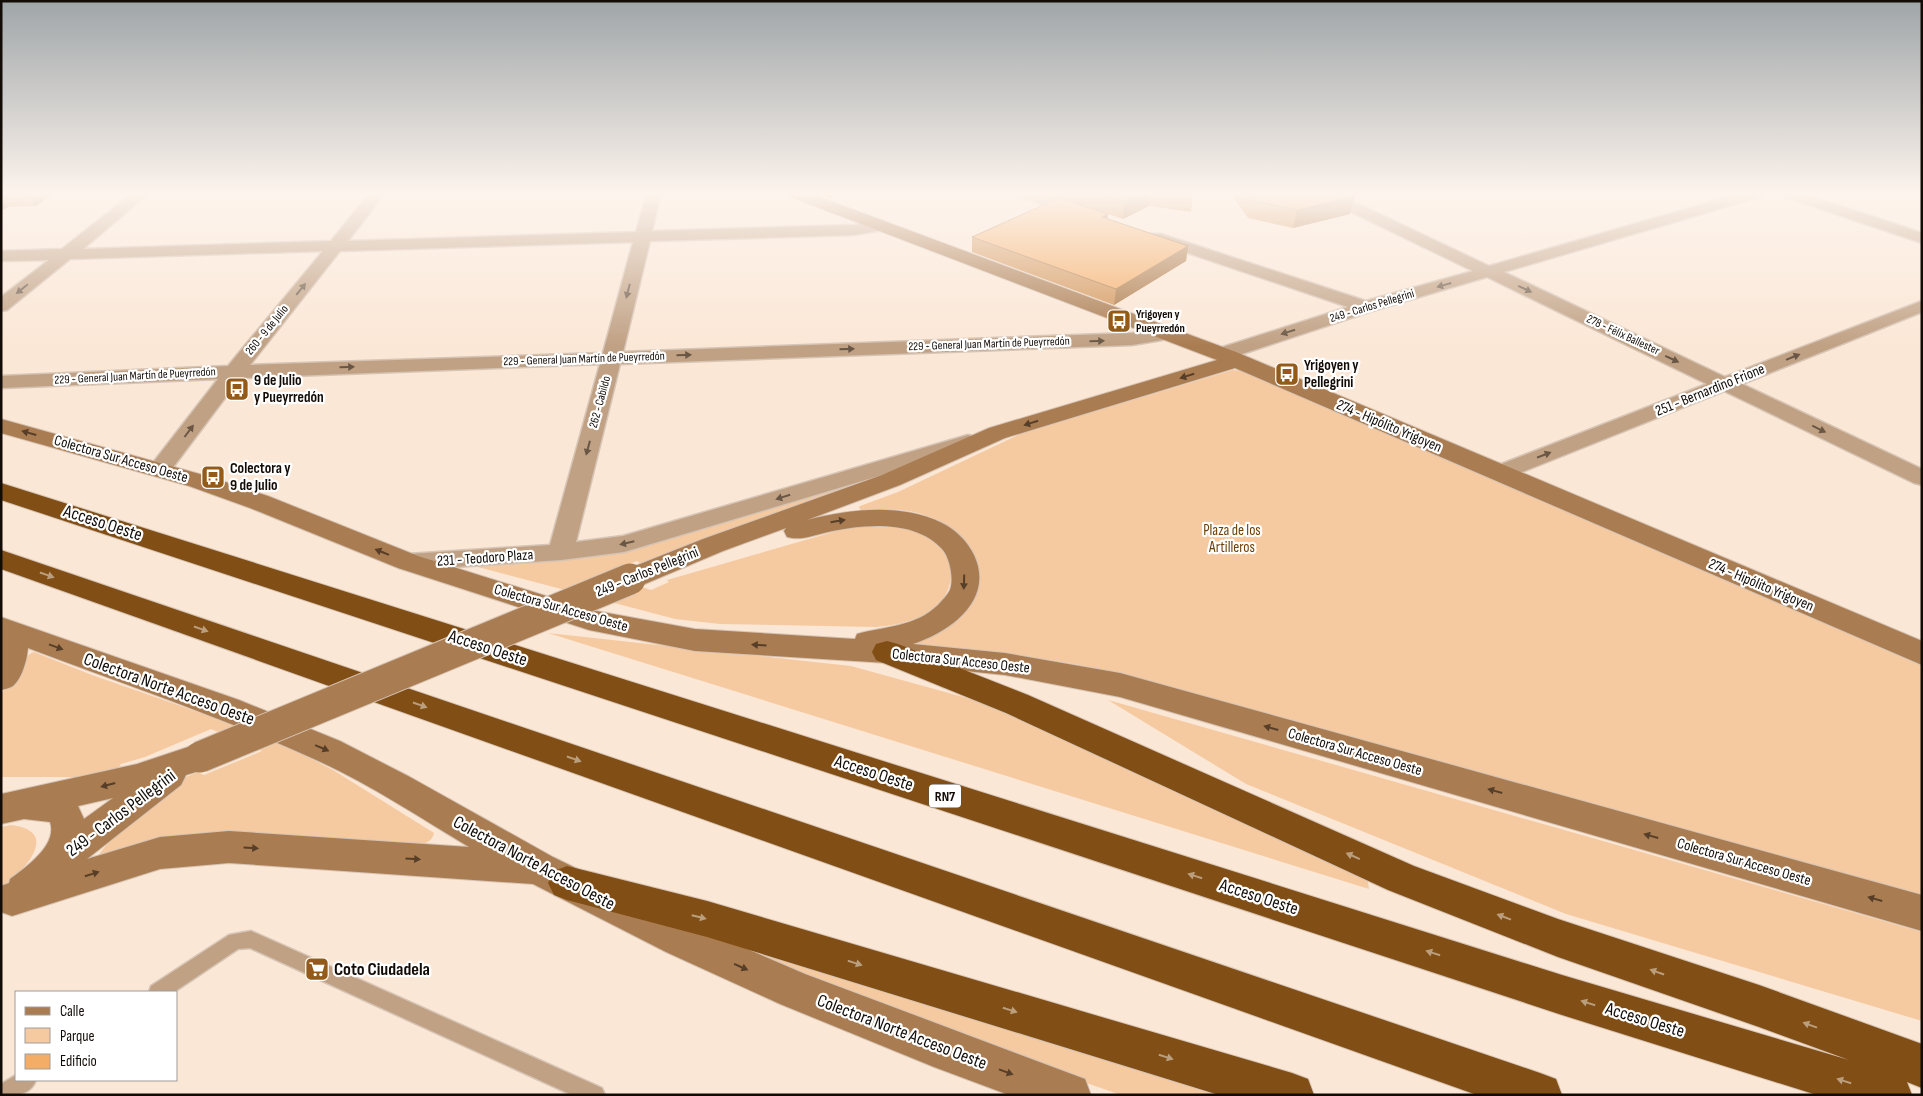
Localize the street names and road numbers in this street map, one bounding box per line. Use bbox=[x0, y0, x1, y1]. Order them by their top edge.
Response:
street label: 249 - Carlos Pellegrini bbox=[1328, 286, 1416, 326]
street label: 260 - 9 de Julio bbox=[242, 302, 292, 358]
street label: 278 - Félix Ballester bbox=[1584, 312, 1662, 359]
street label: 229 - General Juan Martín de Pueyrredón bbox=[908, 334, 1070, 354]
street label: 229 - General Juan Martín de Pueyrredón bbox=[503, 349, 665, 369]
street label: 251 - Bernardino Frione bbox=[1652, 359, 1768, 421]
street label: 229 - General Juan Martín de Pueyrredón bbox=[54, 364, 216, 388]
street label: 262 - Cabildo bbox=[586, 374, 614, 430]
street label: 274 - Hipólito Yrigoyen bbox=[1333, 395, 1445, 457]
street label: Colectora Sur Acceso Oeste bbox=[52, 431, 190, 487]
street label: Acceso Oeste bbox=[60, 500, 145, 546]
street label: 249 - Carlos Pellegrini bbox=[593, 543, 701, 601]
street label: 231 - Teodoro Plaza bbox=[436, 545, 534, 571]
street label: 274 - Hipólito Yrigoyen bbox=[1705, 554, 1817, 616]
street label: Colectora Sur Acceso Oeste bbox=[492, 580, 630, 636]
street label: Acceso Oeste bbox=[445, 625, 530, 671]
street label: Colectora Sur Acceso Oeste bbox=[891, 644, 1031, 678]
street label: Colectora Norte Acceso Oeste bbox=[81, 648, 257, 730]
street label: Colectora Sur Acceso Oeste bbox=[1286, 724, 1424, 780]
street label: Acceso Oeste bbox=[831, 750, 916, 796]
street label: 249 - Carlos Pellegrini bbox=[62, 765, 180, 861]
road number: RN7 bbox=[929, 784, 961, 808]
street label: Colectora Norte Acceso Oeste bbox=[450, 811, 618, 915]
street label: Colectora Sur Acceso Oeste bbox=[1675, 834, 1813, 890]
street label: Acceso Oeste bbox=[1216, 874, 1301, 920]
street label: Colectora Norte Acceso Oeste bbox=[814, 990, 990, 1074]
street label: Acceso Oeste bbox=[1602, 998, 1687, 1042]

